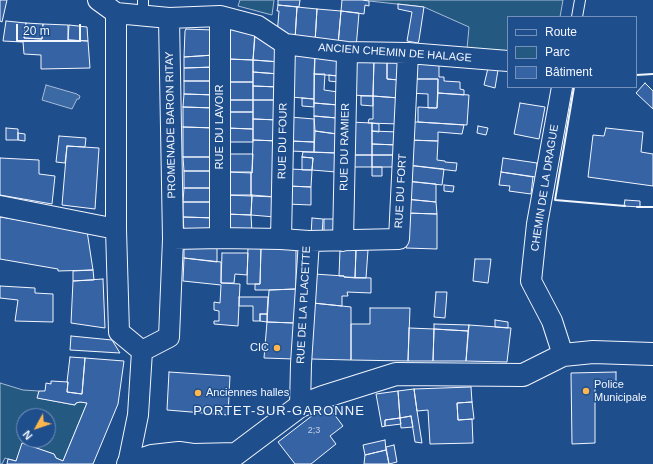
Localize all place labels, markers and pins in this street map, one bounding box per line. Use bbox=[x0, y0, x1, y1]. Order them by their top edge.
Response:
place label: CIC bbox=[250, 341, 269, 355]
marker: CIC bbox=[272, 343, 282, 353]
place label: Police Municipale bbox=[594, 378, 647, 404]
place label: Anciennes halles bbox=[206, 386, 289, 400]
marker: Police Municipale bbox=[581, 386, 591, 396]
marker: Anciennes halles bbox=[193, 388, 203, 398]

